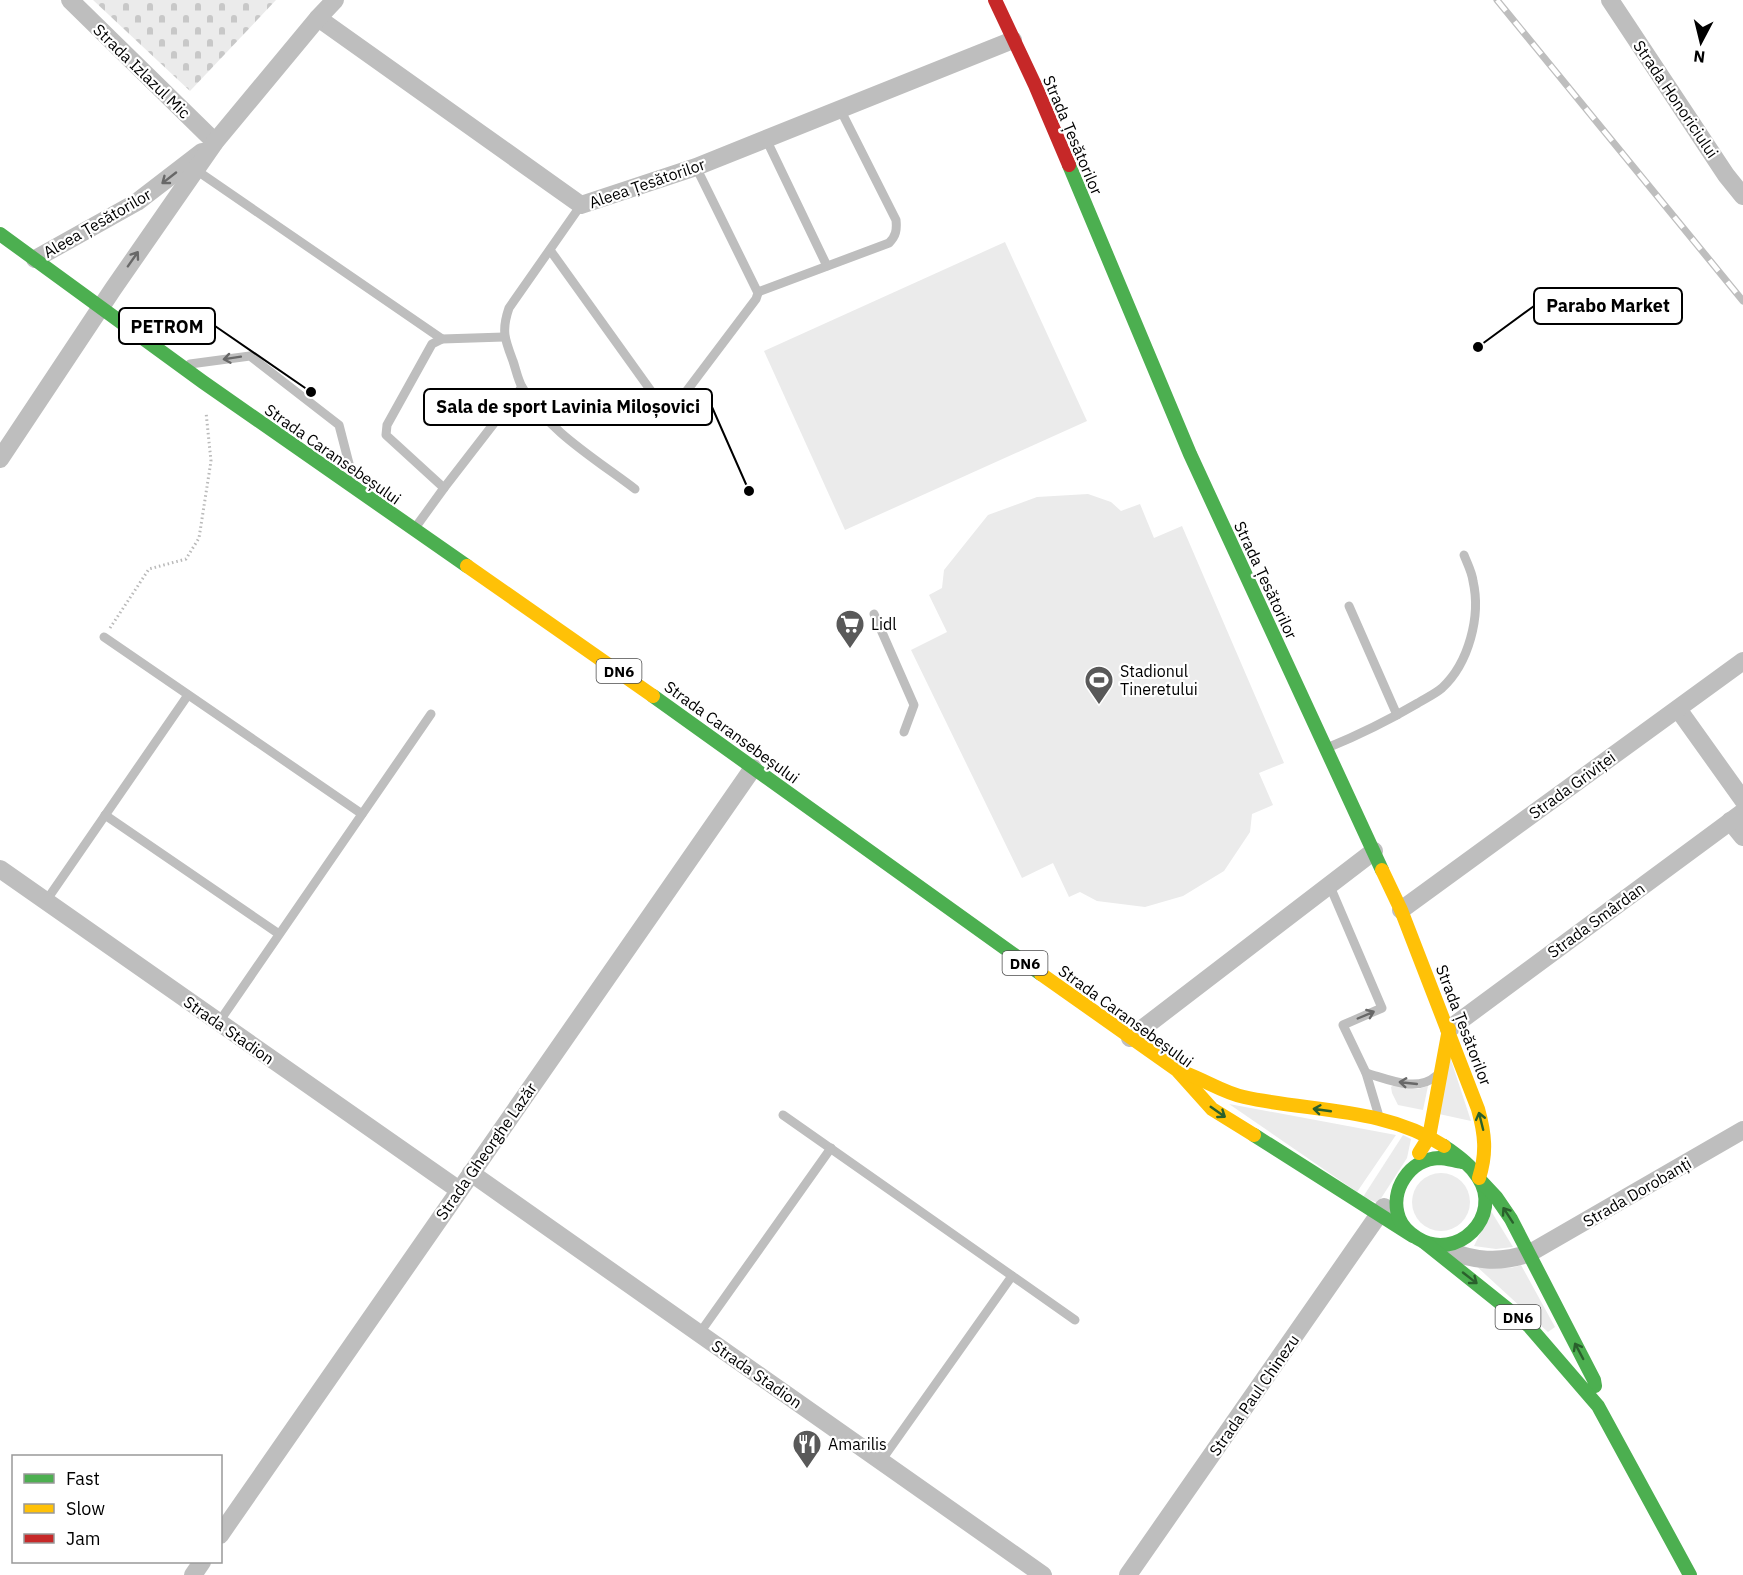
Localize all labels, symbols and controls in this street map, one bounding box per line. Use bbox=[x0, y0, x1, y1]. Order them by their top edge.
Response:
north arrow bbox=[1671, 12, 1731, 72]
street label: Strada Izlazul Mic bbox=[89, 20, 195, 122]
street label: Strada Honoriciului bbox=[1629, 36, 1723, 162]
text: N bbox=[1692, 46, 1706, 68]
street label: Strada Țesătorilor bbox=[1038, 72, 1107, 198]
street label: Aleea Țesătorilor bbox=[586, 154, 708, 213]
one-way arrow bbox=[161, 171, 177, 184]
street label: Aleea Țesătorilor bbox=[39, 184, 155, 263]
one-way arrow bbox=[127, 252, 139, 268]
callout: Parabo Market bbox=[1534, 288, 1682, 324]
text: Parabo Market bbox=[1546, 294, 1670, 317]
callout: PETROM bbox=[119, 308, 215, 344]
text: PETROM bbox=[131, 315, 203, 338]
one-way arrow bbox=[223, 353, 243, 364]
callout: Sala de sport Lavinia Miloșovici bbox=[424, 389, 712, 425]
text: Sala de sport Lavinia Miloșovici bbox=[436, 395, 700, 418]
street label: Strada Caransebeșului bbox=[261, 399, 405, 509]
street label: Strada Țesătorilor bbox=[1229, 518, 1302, 643]
supermarket icon: Lidl bbox=[834, 608, 866, 650]
place label: Lidl bbox=[871, 614, 897, 634]
road number: DN6 bbox=[596, 659, 642, 683]
place label: Stadionul Tineretului bbox=[1120, 661, 1198, 699]
sports icon: Stadionul Tineretului bbox=[1083, 664, 1115, 706]
street label: Strada Caransebeșului bbox=[661, 676, 803, 788]
street label: Strada Griviței bbox=[1525, 747, 1620, 824]
street label: Strada Smârdan bbox=[1543, 878, 1649, 962]
road number: DN6 bbox=[1002, 951, 1048, 975]
street label: Strada Caransebeșului bbox=[1055, 960, 1197, 1072]
street label: Strada Țesătorilor bbox=[1431, 962, 1496, 1089]
street label: Strada Stadion bbox=[180, 992, 278, 1068]
one-way arrow bbox=[1356, 1009, 1375, 1020]
one-way arrow bbox=[1398, 1077, 1418, 1088]
street label: Strada Gheorghe Lazăr bbox=[431, 1078, 541, 1223]
one-way arrow bbox=[1313, 1105, 1332, 1116]
one-way arrow bbox=[1209, 1106, 1225, 1118]
one-way arrow bbox=[1475, 1112, 1487, 1131]
street label: Strada Dorobanți bbox=[1579, 1153, 1695, 1232]
one-way arrow bbox=[1502, 1207, 1515, 1224]
one-way arrow bbox=[1462, 1272, 1478, 1285]
road number: DN6 bbox=[1496, 1305, 1540, 1329]
street label: Strada Paul Chinezu bbox=[1205, 1330, 1303, 1460]
street label: Strada Stadion bbox=[708, 1336, 806, 1412]
one-way arrow bbox=[1572, 1342, 1584, 1360]
restaurant icon: Amarilis bbox=[791, 1428, 823, 1470]
place label: Amarilis bbox=[828, 1434, 887, 1454]
legend bbox=[12, 1455, 222, 1563]
text: Fast bbox=[66, 1467, 100, 1490]
text: Slow bbox=[66, 1497, 105, 1520]
text: Jam bbox=[66, 1527, 101, 1550]

